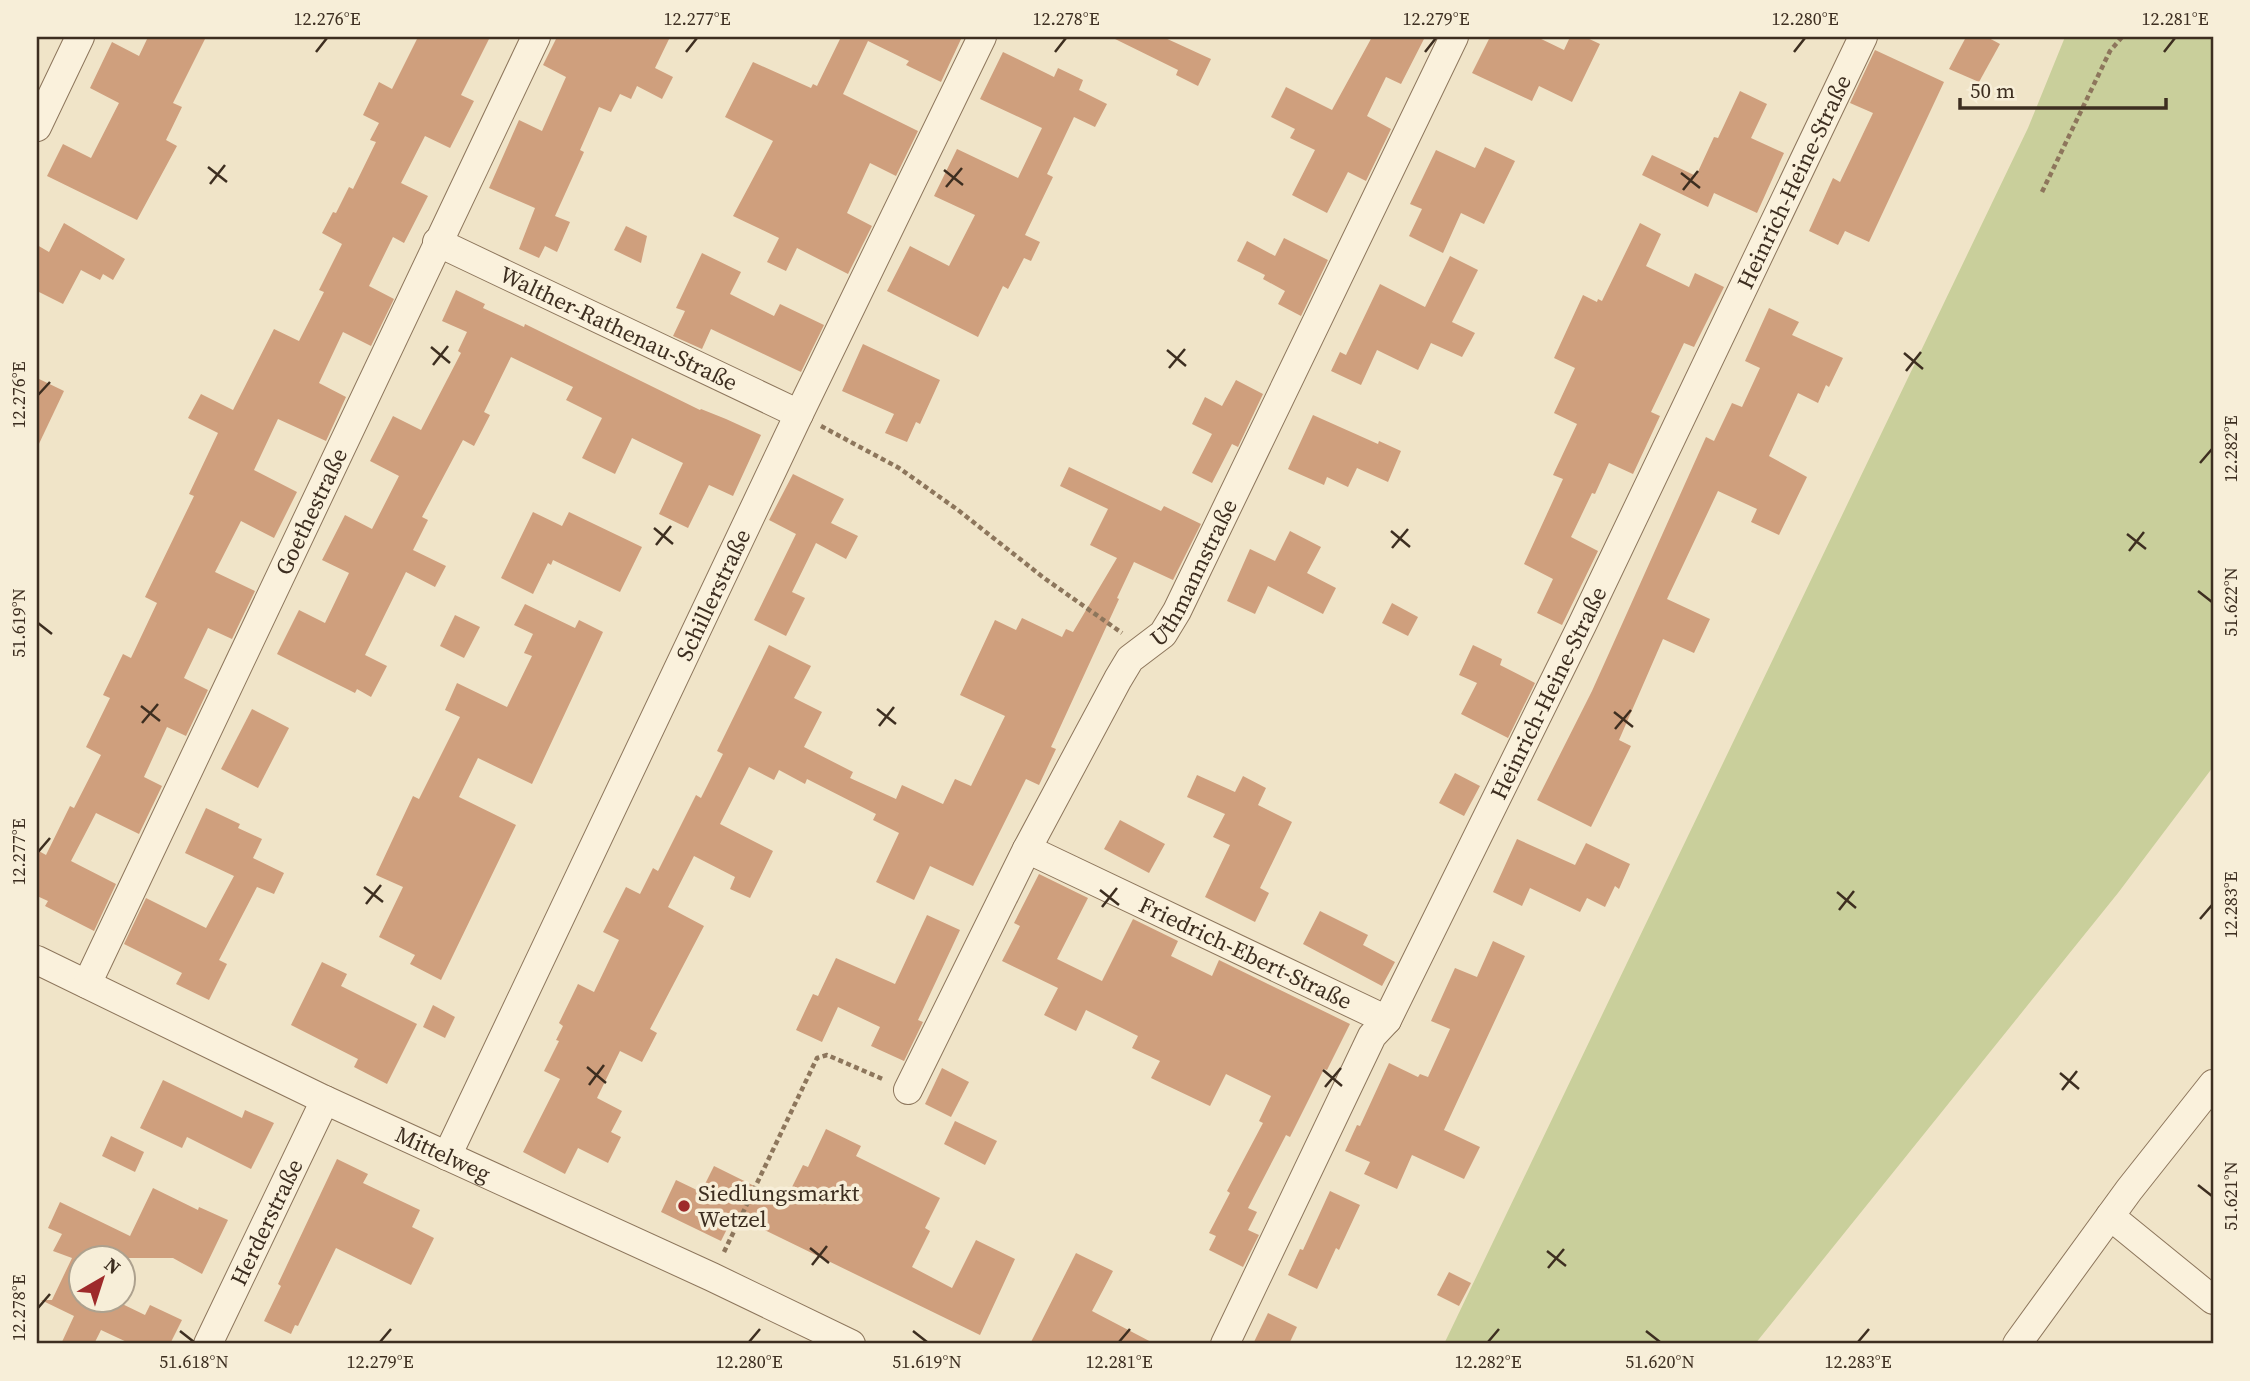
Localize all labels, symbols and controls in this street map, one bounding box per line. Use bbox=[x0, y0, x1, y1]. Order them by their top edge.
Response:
text: 12.276°E bbox=[293, 6, 361, 31]
text: 12.277°E bbox=[663, 6, 731, 31]
text: 12.278°E bbox=[1032, 6, 1100, 31]
text: 12.279°E bbox=[1402, 6, 1470, 31]
text: 12.280°E bbox=[1771, 6, 1839, 31]
text: 12.281°E bbox=[2141, 6, 2209, 31]
scale bar bbox=[1960, 66, 2166, 110]
street label: Heinrich-Heine-Straße bbox=[1729, 69, 1859, 294]
text: 50 m bbox=[1970, 76, 2015, 105]
street label: Walther-Rathenau-Straße bbox=[494, 258, 743, 399]
text: 12.276°E bbox=[6, 361, 31, 429]
text: 12.282°E bbox=[2218, 415, 2243, 483]
street label: Goethestraße bbox=[267, 443, 355, 580]
street label: Uthmannstraße bbox=[1144, 494, 1245, 654]
street label: Schillerstraße bbox=[668, 524, 758, 666]
text: 51.622°N bbox=[2218, 567, 2243, 637]
street label: Heinrich-Heine-Straße bbox=[1482, 581, 1614, 805]
text: 51.619°N bbox=[6, 588, 31, 658]
text: 12.277°E bbox=[6, 818, 31, 886]
text: 12.283°E bbox=[2218, 871, 2243, 939]
street label: Friedrich-Ebert-Straße bbox=[1134, 889, 1357, 1017]
street label: Mittelweg bbox=[390, 1118, 496, 1190]
street label: Herderstraße bbox=[222, 1153, 310, 1291]
text: 51.621°N bbox=[2218, 1161, 2243, 1231]
place label: Siedlungsmarkt Wetzel bbox=[698, 1177, 860, 1235]
marker: Siedlungsmarkt Wetzel bbox=[676, 1198, 692, 1214]
north arrow bbox=[66, 1244, 136, 1314]
text: N bbox=[99, 1251, 126, 1280]
text: 12.278°E bbox=[6, 1274, 31, 1342]
text: 51.618°N bbox=[159, 1349, 229, 1374]
text: 12.279°E bbox=[346, 1349, 414, 1374]
text: 12.280°E bbox=[715, 1349, 783, 1374]
text: 51.619°N bbox=[892, 1349, 962, 1374]
text: 12.281°E bbox=[1085, 1349, 1153, 1374]
text: 12.282°E bbox=[1454, 1349, 1522, 1374]
text: 51.620°N bbox=[1625, 1349, 1695, 1374]
text: 12.283°E bbox=[1824, 1349, 1892, 1374]

